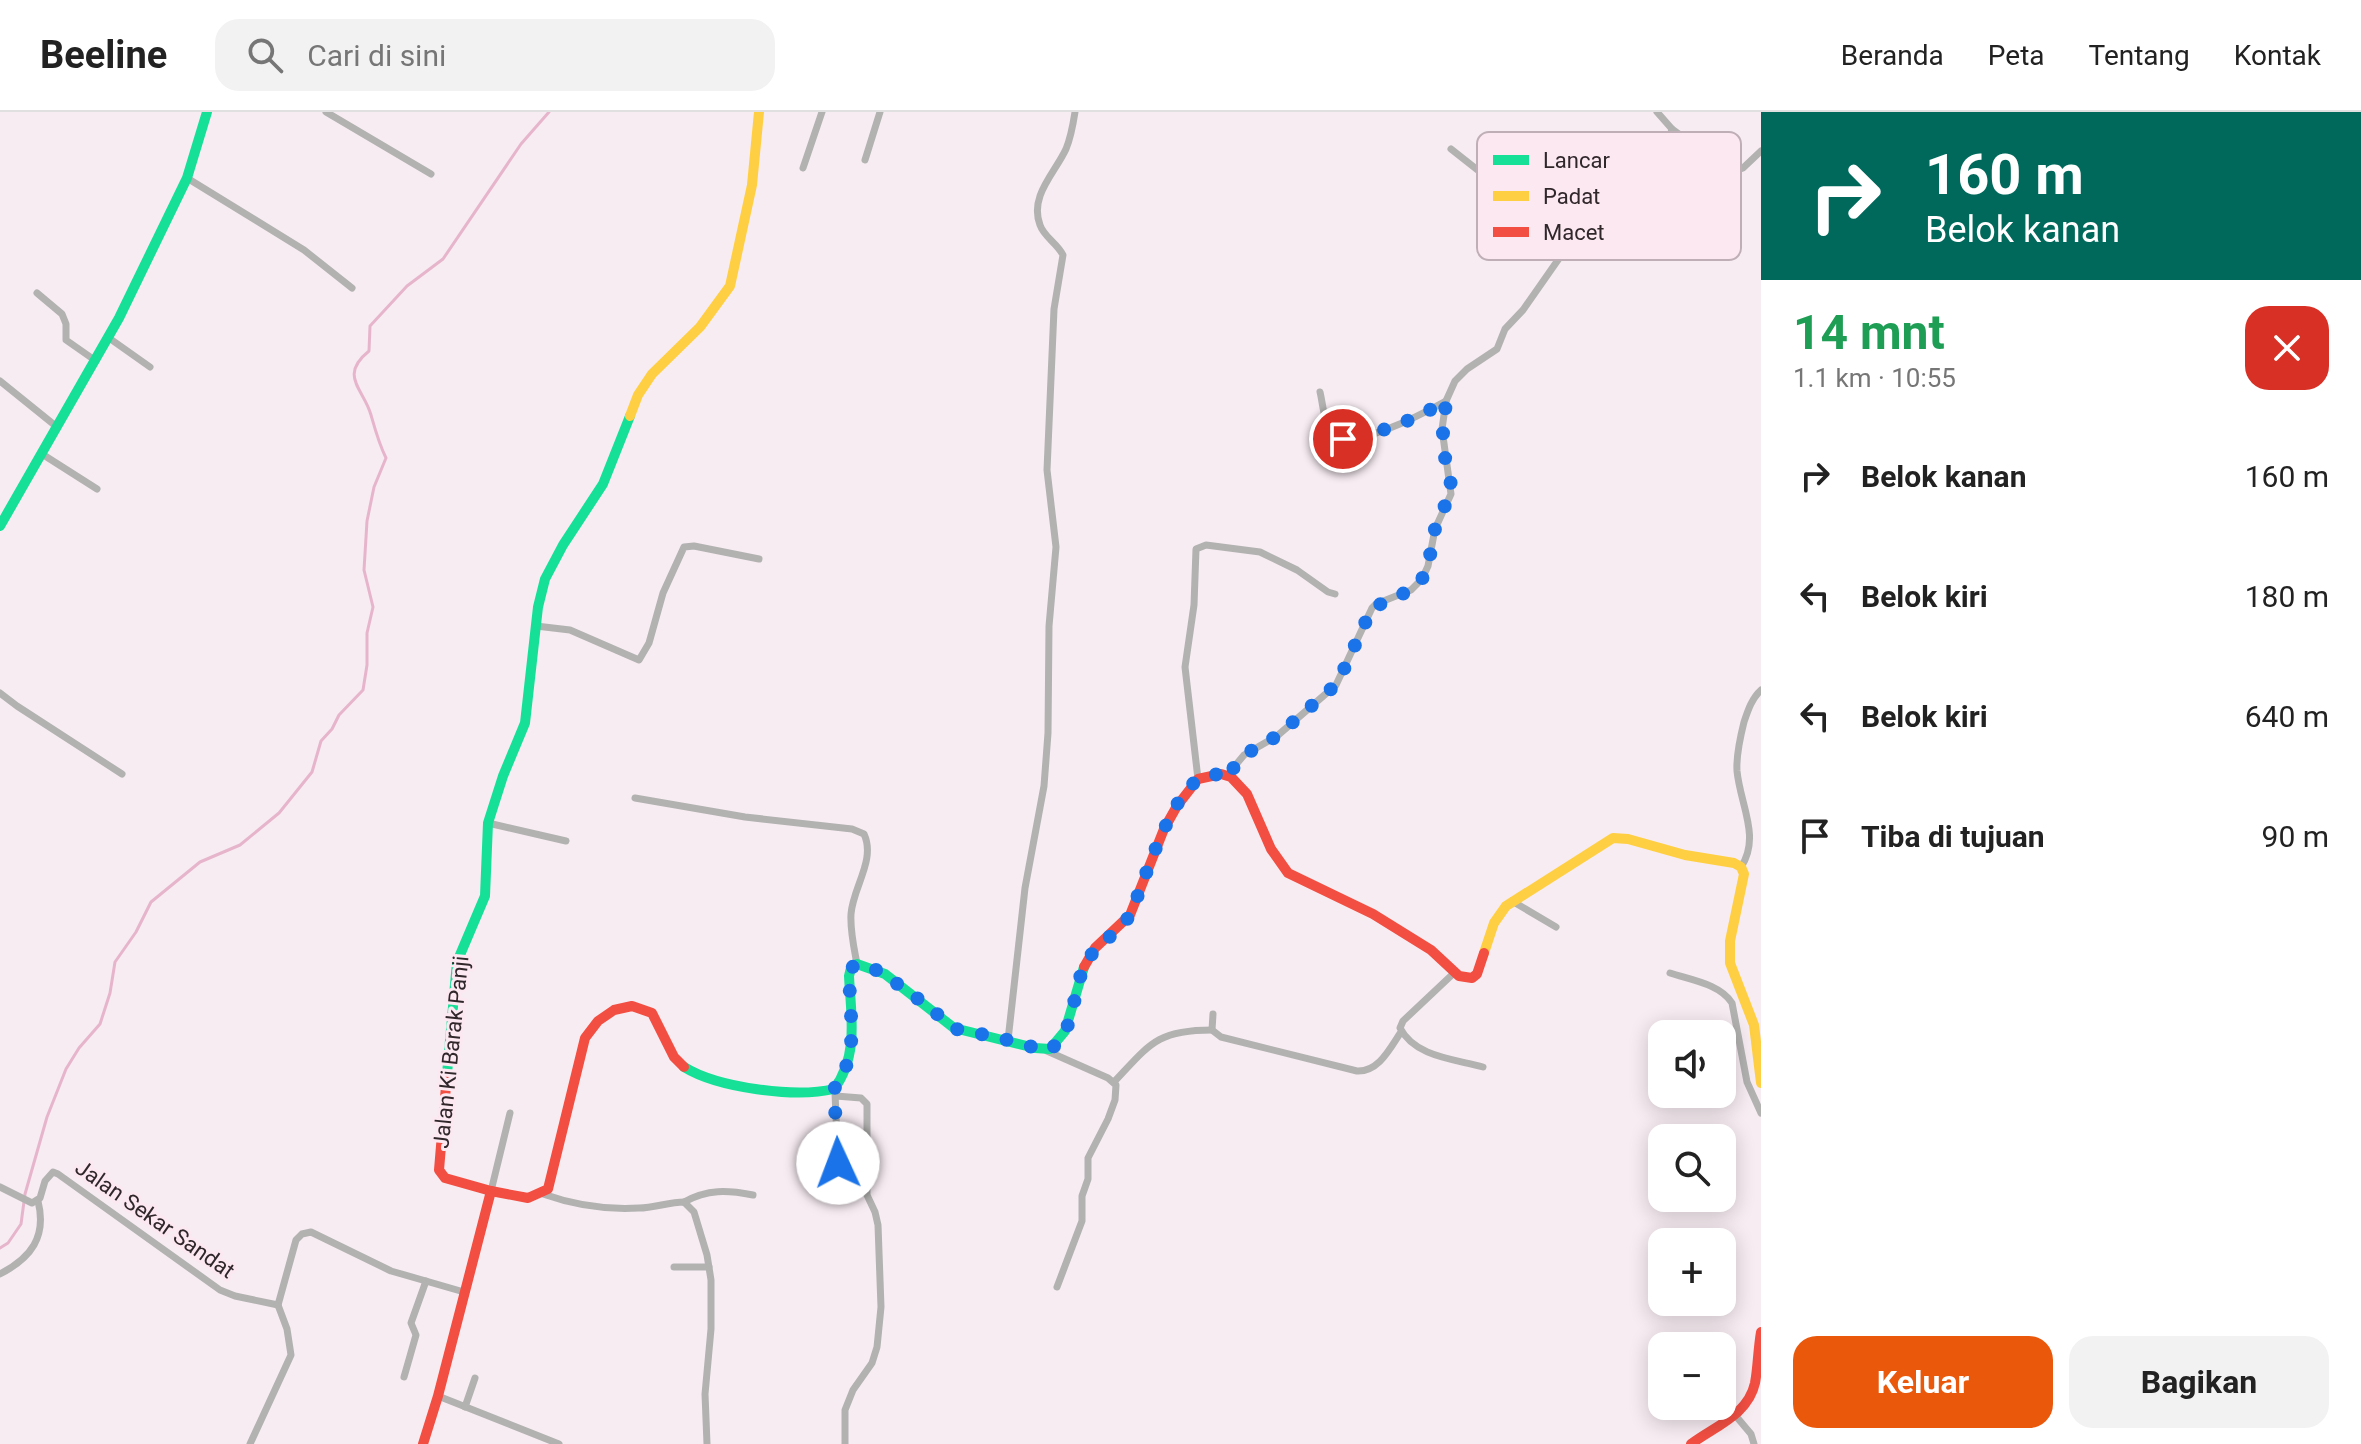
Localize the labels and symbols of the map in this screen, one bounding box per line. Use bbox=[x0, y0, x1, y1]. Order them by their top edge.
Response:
legend bbox=[1477, 132, 1741, 260]
text: Lancar bbox=[1543, 148, 1610, 173]
text: Padat bbox=[1543, 184, 1600, 209]
text: Macet bbox=[1543, 220, 1605, 245]
pin bbox=[1309, 405, 1377, 473]
street label: Jalan Ki Barak Panji bbox=[428, 955, 474, 1149]
position arrow bbox=[796, 1121, 880, 1205]
street label: Jalan Sekar Sandat bbox=[71, 1155, 239, 1283]

